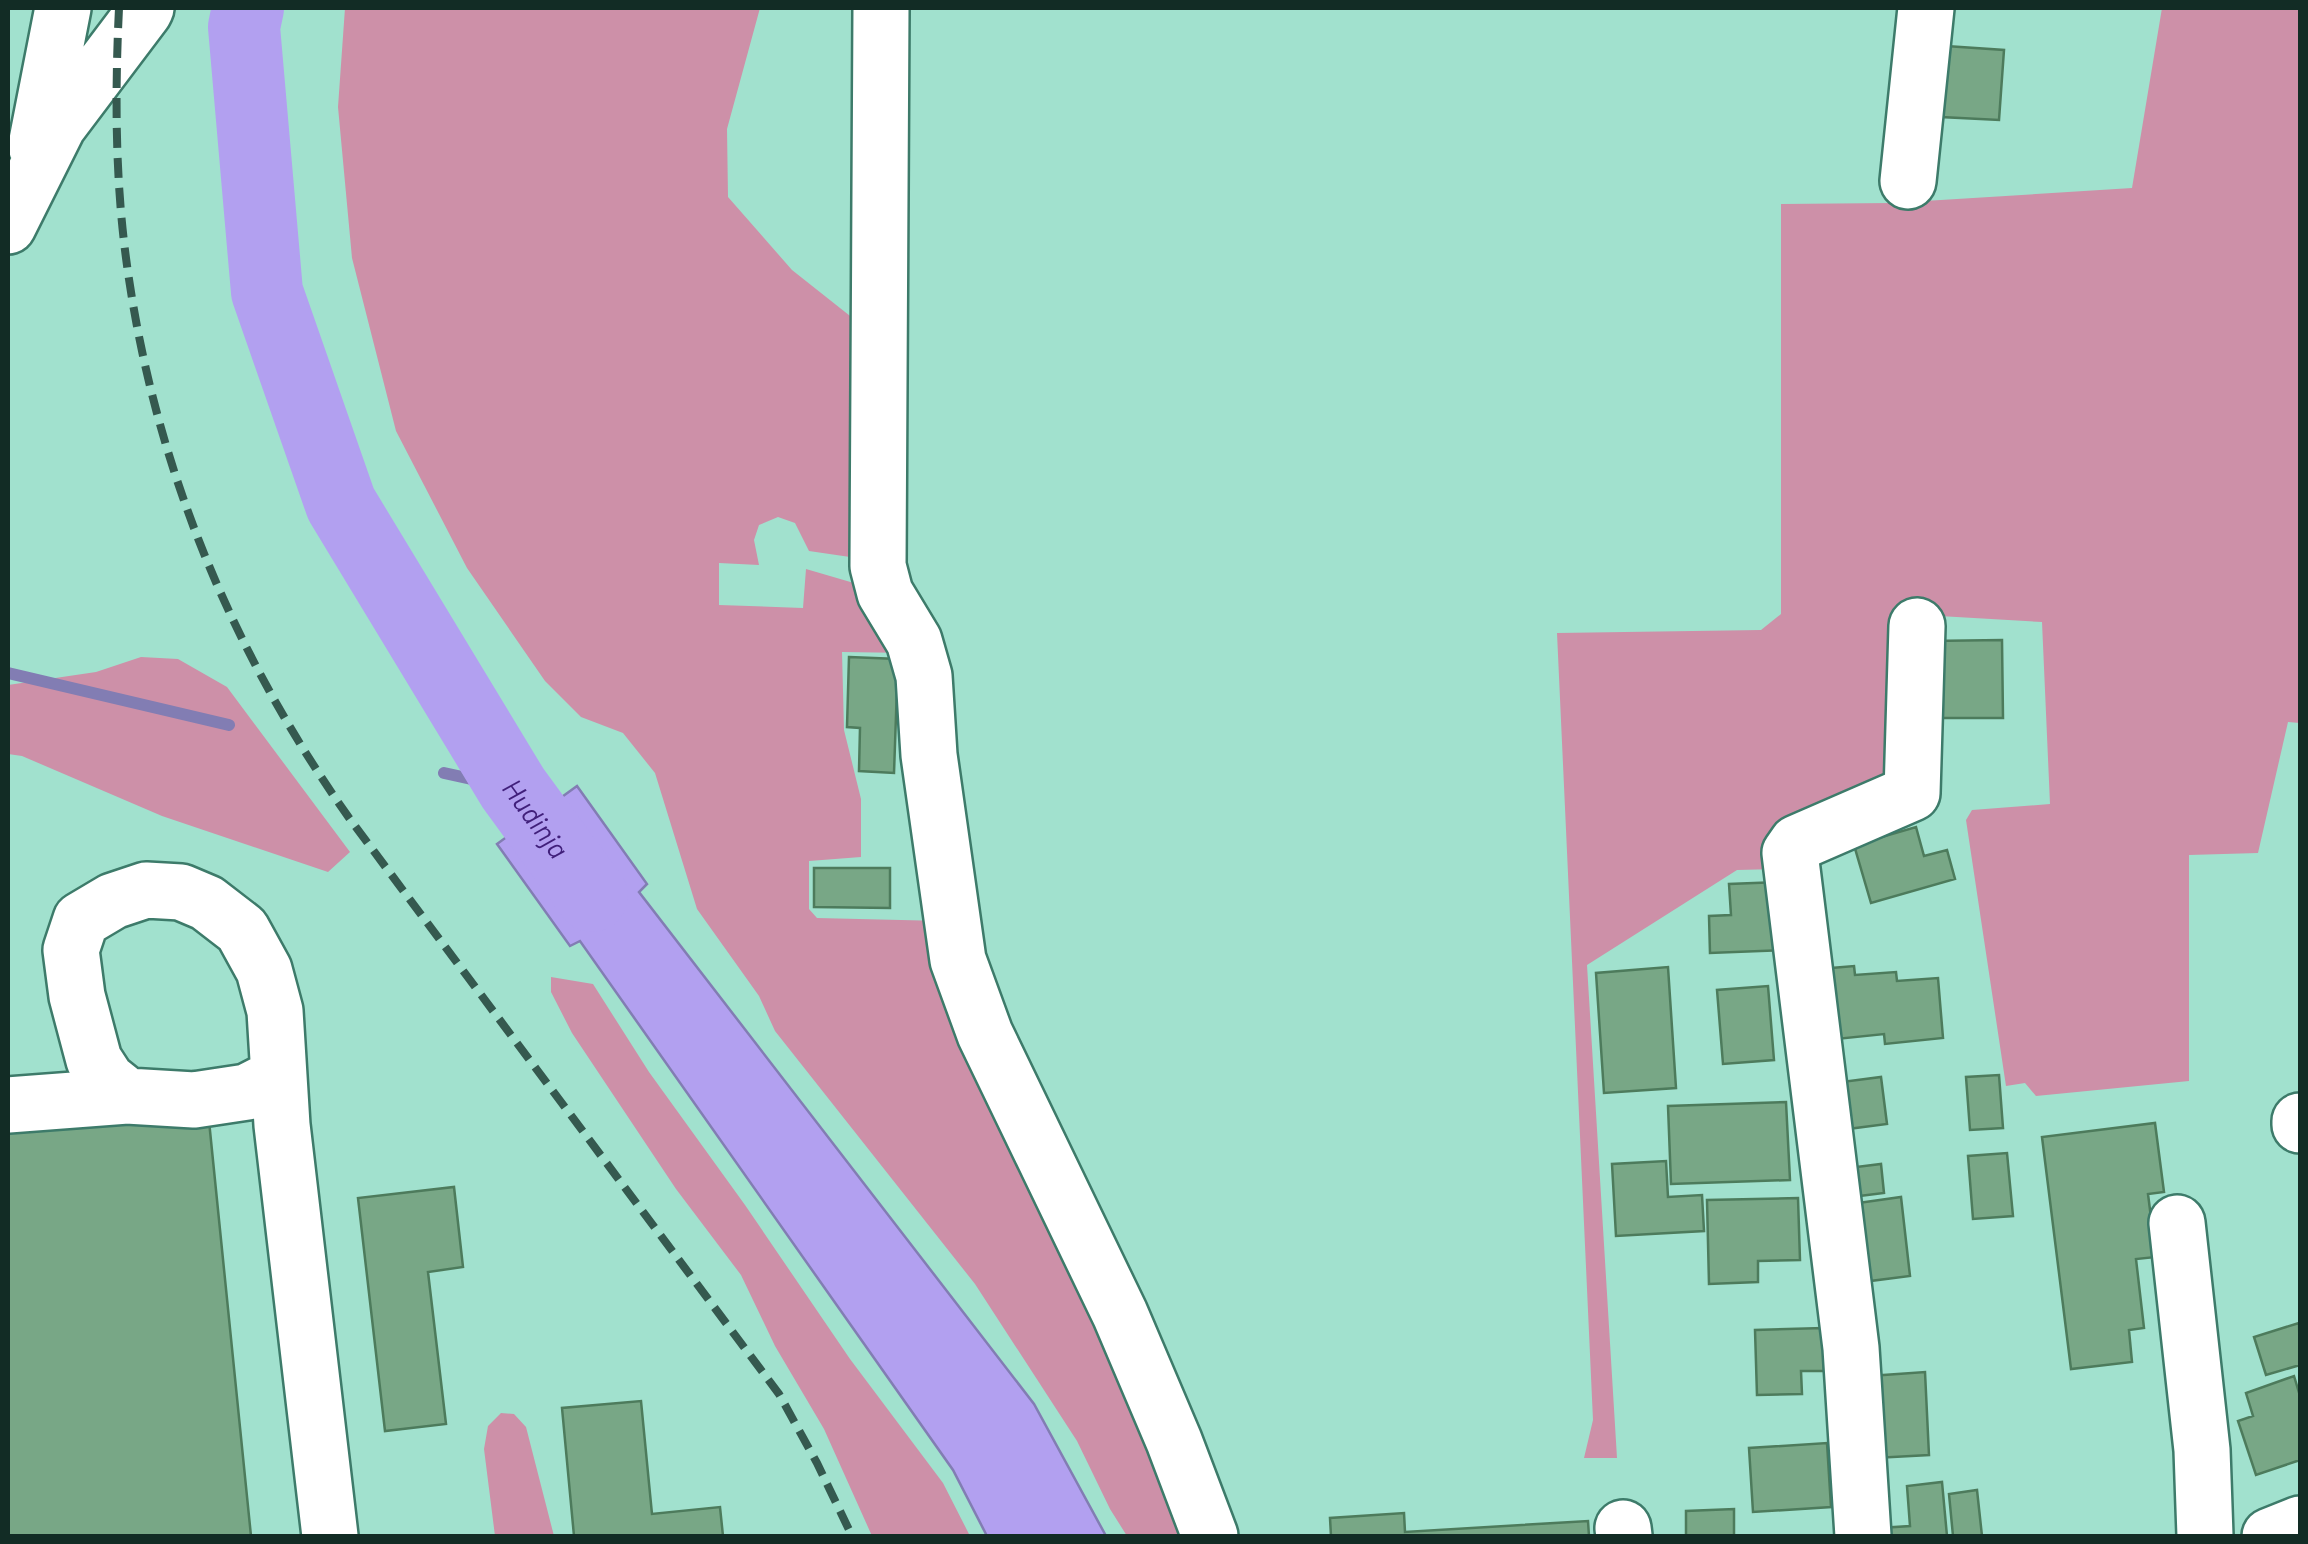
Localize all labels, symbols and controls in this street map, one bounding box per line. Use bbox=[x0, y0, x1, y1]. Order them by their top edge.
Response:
water label: Hudinja bbox=[496, 772, 577, 865]

